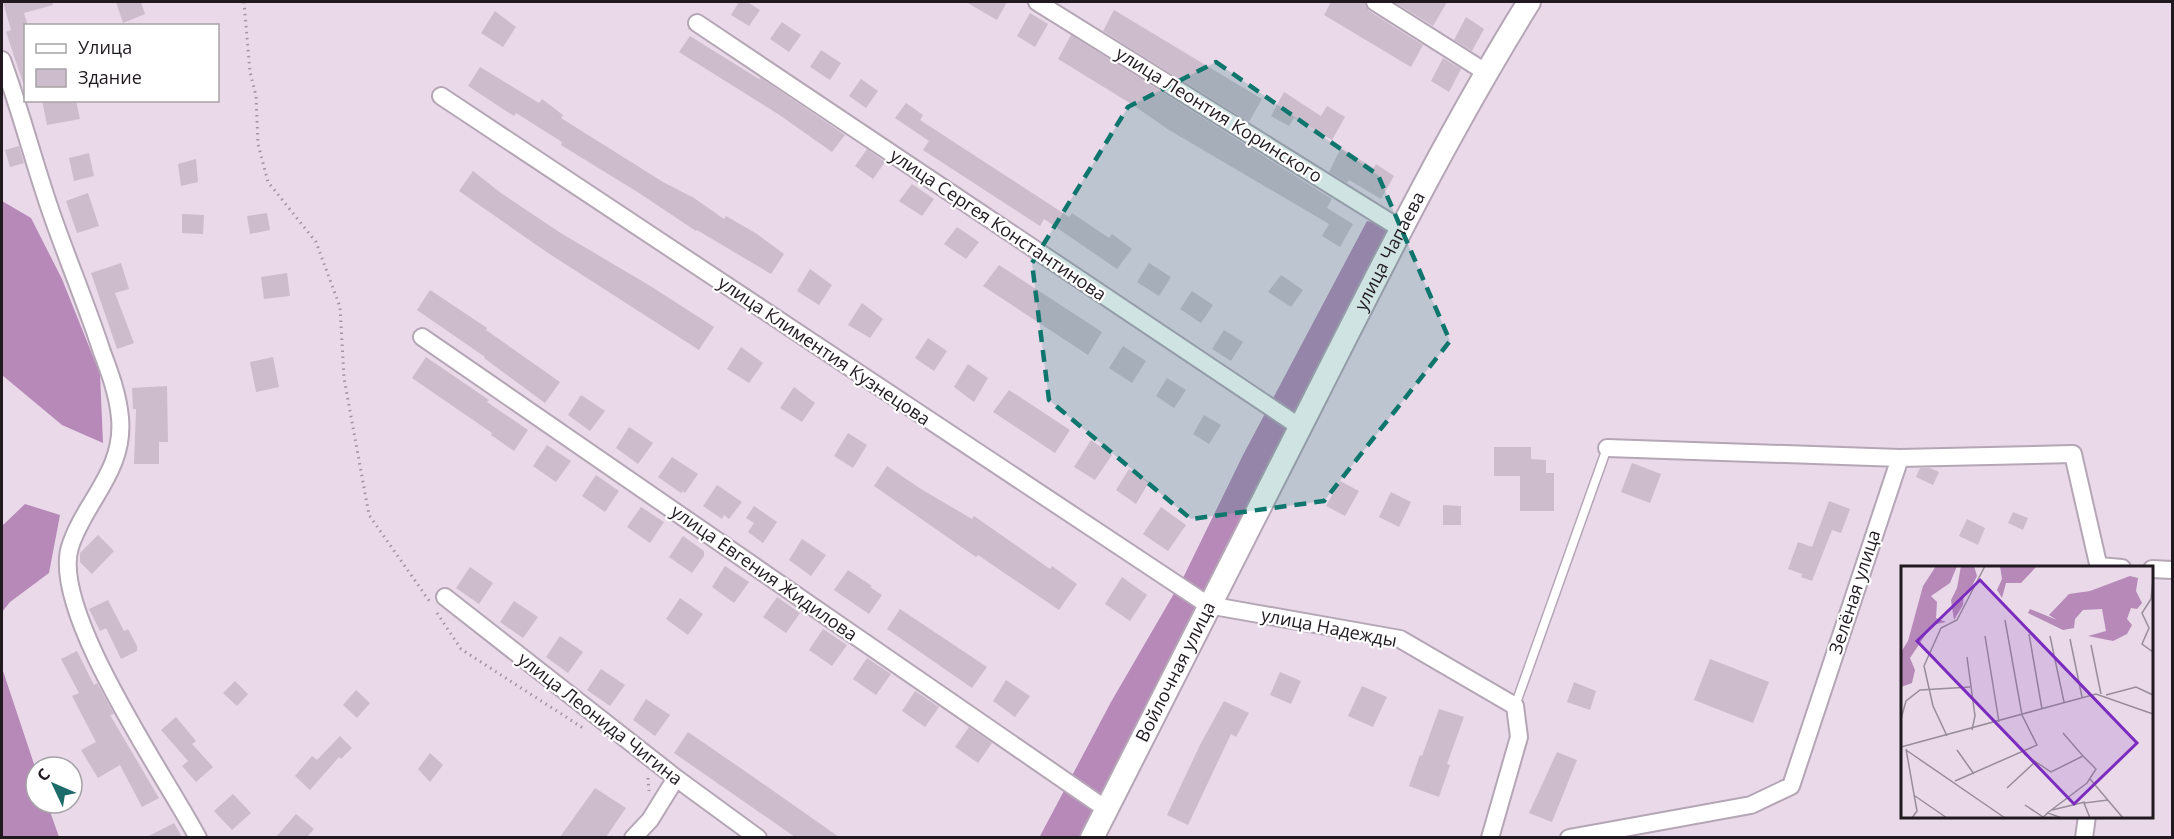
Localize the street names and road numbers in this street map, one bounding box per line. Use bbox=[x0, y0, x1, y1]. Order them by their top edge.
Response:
street label: улица Леонтия Коринского bbox=[1112, 41, 1327, 188]
street label: улица Сергея Константинова bbox=[886, 143, 1111, 306]
street label: улица Чапаева bbox=[1348, 187, 1430, 314]
street label: улица Климентия Кузнецова bbox=[714, 270, 935, 430]
street label: улица Евгения Жидилова bbox=[667, 499, 862, 646]
street label: Зелёная улица bbox=[1823, 527, 1885, 657]
street label: Войлочная улица bbox=[1129, 597, 1220, 746]
street label: улица Надежды bbox=[1259, 602, 1399, 652]
street label: улица Леонида Чигина bbox=[513, 646, 688, 790]

